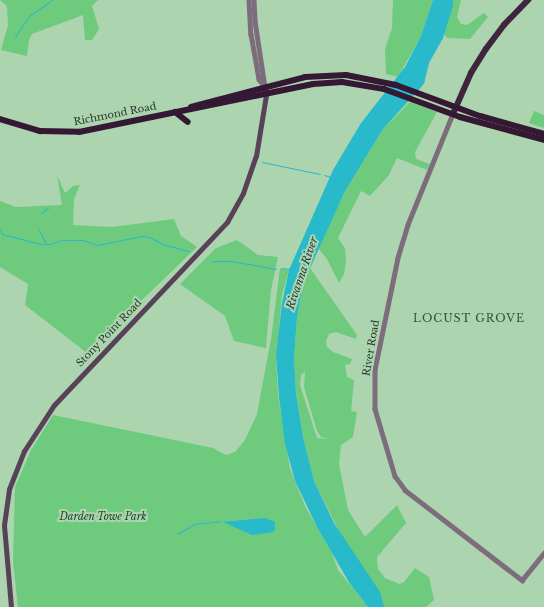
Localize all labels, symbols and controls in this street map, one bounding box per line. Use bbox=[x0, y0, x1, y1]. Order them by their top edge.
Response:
street label: Richmond Road bbox=[73, 100, 157, 128]
water label: Rivanna River bbox=[283, 235, 321, 311]
street label: Stony Point Road bbox=[74, 297, 144, 369]
district label: LOCUST GROVE bbox=[413, 311, 525, 325]
street label: River Road bbox=[360, 319, 382, 377]
park label: Darden Towe Park bbox=[59, 511, 147, 523]

